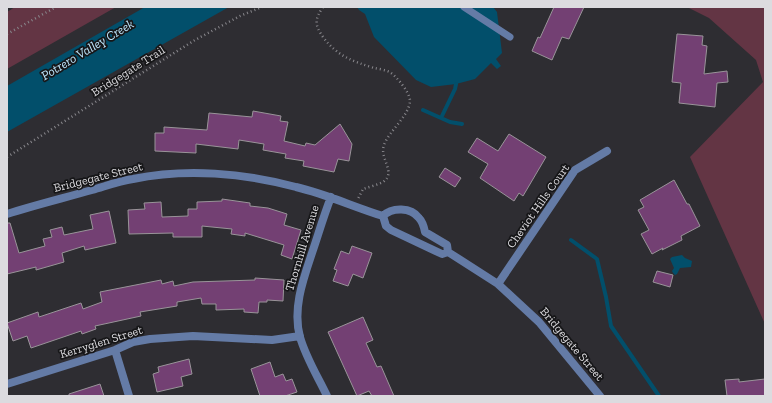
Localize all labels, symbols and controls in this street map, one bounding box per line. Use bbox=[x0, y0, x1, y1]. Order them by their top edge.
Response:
water label: Potrero Valley Creek bbox=[38, 16, 136, 83]
street label: Bridgegate Trail bbox=[89, 43, 167, 99]
street label: Bridgegate Street bbox=[52, 159, 144, 195]
street label: Cheviot Hills Court bbox=[504, 161, 573, 251]
street label: Thornhill Avenue bbox=[282, 203, 322, 293]
street label: Bridgegate Street bbox=[537, 305, 607, 384]
street label: Kerryglen Street bbox=[58, 323, 145, 361]

